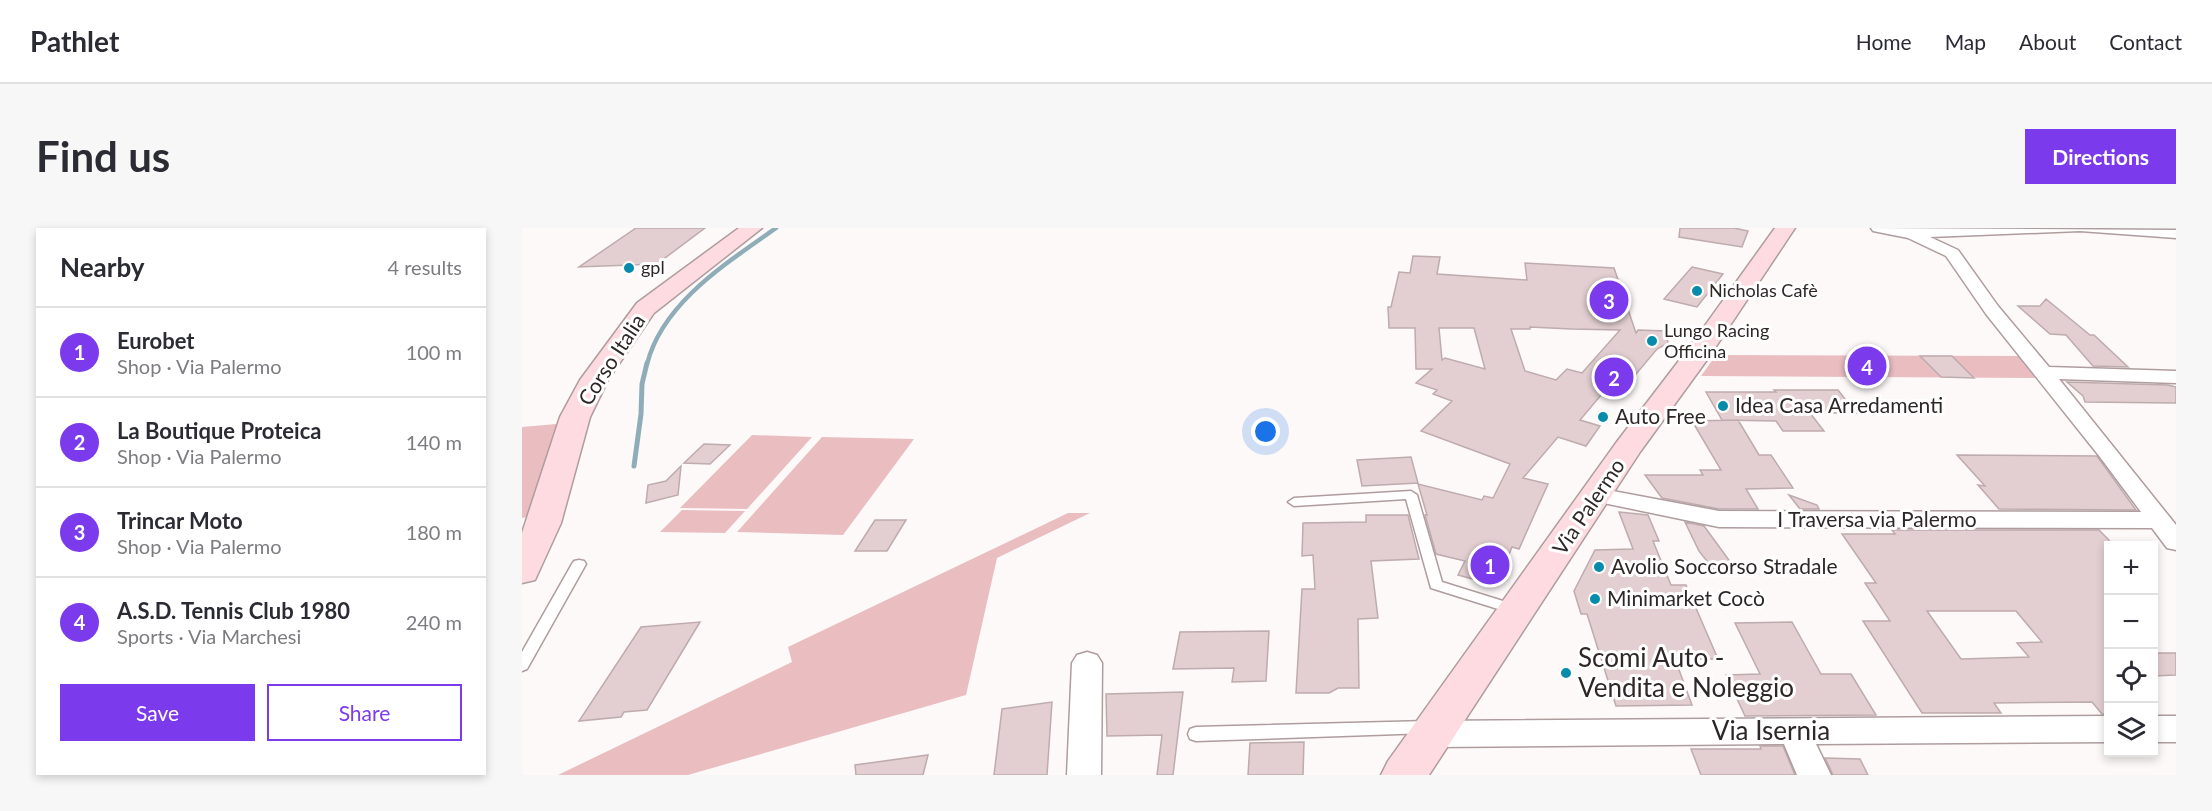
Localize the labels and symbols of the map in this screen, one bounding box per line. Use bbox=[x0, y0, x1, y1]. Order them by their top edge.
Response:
place label: gpl bbox=[641, 256, 665, 278]
marker: gpl bbox=[622, 261, 636, 275]
pin: 3 bbox=[1590, 278, 1628, 322]
place label: Nicholas Cafè bbox=[1709, 279, 1818, 301]
marker: Nicholas Cafè bbox=[1690, 284, 1704, 298]
street label: Corso Italia bbox=[572, 309, 649, 409]
place label: Lungo Racing Officina bbox=[1664, 319, 1769, 362]
marker: Lungo Racing Officina bbox=[1645, 334, 1659, 348]
pin: 4 bbox=[1848, 344, 1886, 388]
pin: 2 bbox=[1594, 354, 1634, 400]
place label: Idea Casa Arredamenti bbox=[1735, 392, 1943, 417]
marker: Idea Casa Arredamenti bbox=[1716, 399, 1730, 413]
place label: Auto Free bbox=[1615, 403, 1706, 428]
marker: Auto Free bbox=[1596, 410, 1610, 424]
your location bbox=[1251, 417, 1280, 446]
street label: Via Palermo bbox=[1546, 453, 1629, 559]
street label: I Traversa via Palermo bbox=[1777, 506, 1977, 531]
pin: 1 bbox=[1470, 542, 1510, 588]
place label: Avolio Soccorso Stradale bbox=[1611, 553, 1837, 578]
marker: Avolio Soccorso Stradale bbox=[1592, 560, 1606, 574]
place label: Minimarket Cocò bbox=[1607, 585, 1765, 610]
marker: Minimarket Cocò bbox=[1588, 592, 1602, 606]
place label: Scomi Auto - Vendita e Noleggio bbox=[1578, 641, 1794, 703]
marker: Scomi Auto - Vendita e Noleggio bbox=[1559, 666, 1573, 680]
street label: Via Isernia bbox=[1712, 714, 1830, 746]

